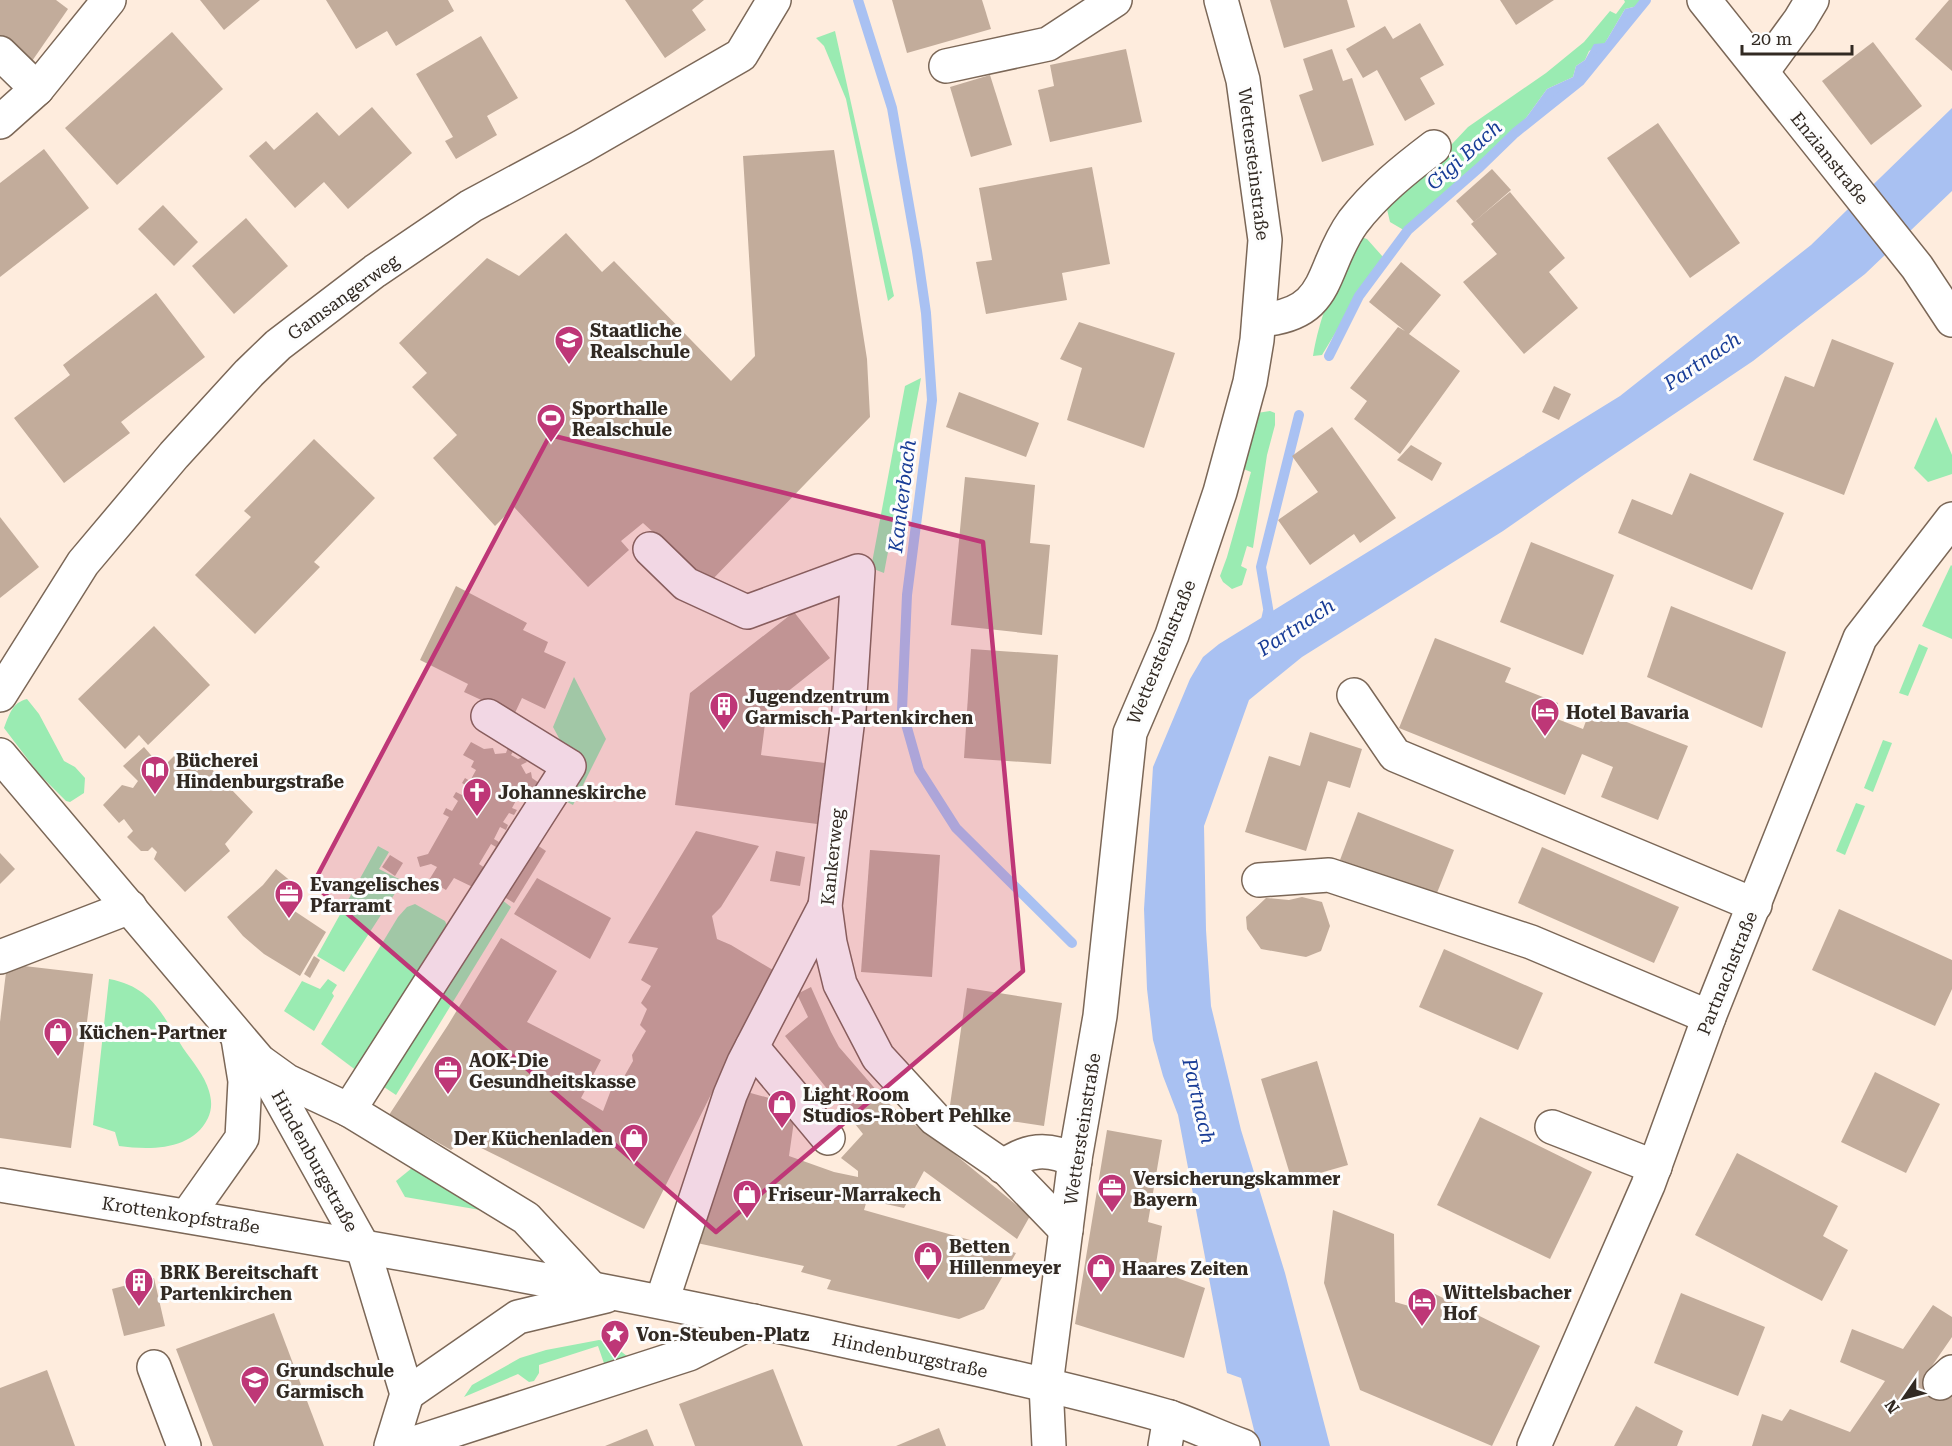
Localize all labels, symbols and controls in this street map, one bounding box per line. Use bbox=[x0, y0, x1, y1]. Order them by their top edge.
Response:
scale bar bbox=[1742, 18, 1852, 56]
text: 20 m bbox=[1751, 28, 1792, 49]
street label: Wettersteinstraße bbox=[1234, 86, 1274, 242]
street label: Enzianstraße bbox=[1787, 108, 1873, 208]
water label: Gigi Bach bbox=[1421, 115, 1507, 195]
street label: Gamsangerweg bbox=[283, 249, 403, 344]
place label: Staatliche Realschule bbox=[590, 320, 690, 362]
school or university icon: Staatliche Realschule bbox=[553, 324, 585, 366]
water label: Partnach bbox=[1658, 327, 1745, 396]
place label: Sporthalle Realschule bbox=[572, 398, 672, 440]
sports icon: Sporthalle Realschule bbox=[535, 402, 567, 444]
water label: Kankerbach bbox=[883, 438, 921, 555]
street label: Wettersteinstraße bbox=[1122, 577, 1200, 727]
water label: Partnach bbox=[1252, 593, 1339, 661]
place label: Jugendzentrum Garmisch-Partenkirchen bbox=[745, 686, 973, 728]
building icon: Jugendzentrum Garmisch-Partenkirchen bbox=[708, 690, 740, 732]
hotel icon: Hotel Bavaria bbox=[1529, 696, 1561, 738]
place label: Hotel Bavaria bbox=[1566, 702, 1689, 723]
place label: Bücherei Hindenburgstraße bbox=[176, 750, 345, 792]
library icon: Bücherei Hindenburgstraße bbox=[139, 754, 171, 796]
church icon: Johanneskirche bbox=[461, 776, 493, 818]
place label: Johanneskirche bbox=[498, 782, 647, 803]
street label: Kankerweg bbox=[816, 807, 848, 906]
place label: Evangelisches Pfarramt bbox=[310, 874, 439, 916]
office icon: Evangelisches Pfarramt bbox=[273, 878, 305, 920]
street label: Partnachstraße bbox=[1693, 908, 1761, 1038]
shop icon: Küchen-Partner bbox=[42, 1016, 74, 1058]
place label: Küchen-Partner bbox=[79, 1022, 227, 1043]
place label: AOK-Die Gesundheitskasse bbox=[469, 1050, 637, 1092]
street label: Wettersteinstraße bbox=[1060, 1051, 1104, 1207]
office icon: AOK-Die Gesundheitskasse bbox=[432, 1054, 464, 1096]
water label: Partnach bbox=[1177, 1055, 1221, 1146]
place label: Light Room Studios-Robert Pehlke bbox=[803, 1084, 1011, 1126]
street label: Hindenburgstraße bbox=[267, 1087, 363, 1236]
shop icon: Light Room Studios-Robert Pehlke bbox=[766, 1088, 798, 1130]
shop icon: Der Küchenladen bbox=[618, 1122, 650, 1164]
place label: Der Küchenladen bbox=[454, 1128, 613, 1149]
place label: Versicherungskammer Bayern bbox=[1133, 1168, 1341, 1210]
office icon: Versicherungskammer Bayern bbox=[1096, 1172, 1128, 1214]
shop icon: Friseur-Marrakech bbox=[731, 1178, 763, 1220]
place label: Friseur-Marrakech bbox=[768, 1184, 941, 1205]
street label: Krottenkopfstraße bbox=[100, 1192, 262, 1238]
place label: Betten Hillenmeyer bbox=[949, 1236, 1061, 1278]
shop icon: Betten Hillenmeyer bbox=[912, 1240, 944, 1282]
shop icon: Haares Zeiten bbox=[1085, 1252, 1117, 1294]
place label: Haares Zeiten bbox=[1122, 1258, 1248, 1279]
place label: BRK Bereitschaft Partenkirchen bbox=[160, 1262, 318, 1304]
building icon: BRK Bereitschaft Partenkirchen bbox=[123, 1266, 155, 1308]
place label: Wittelsbacher Hof bbox=[1443, 1282, 1572, 1324]
hotel icon: Wittelsbacher Hof bbox=[1406, 1286, 1438, 1328]
place icon: Von-Steuben-Platz bbox=[599, 1318, 631, 1360]
place label: Von-Steuben-Platz bbox=[636, 1324, 809, 1345]
street label: Hindenburgstraße bbox=[830, 1328, 990, 1382]
place label: Grundschule Garmisch bbox=[276, 1360, 395, 1402]
school or university icon: Grundschule Garmisch bbox=[239, 1364, 271, 1406]
north arrow bbox=[1874, 1368, 1934, 1428]
text: N bbox=[1881, 1396, 1903, 1417]

